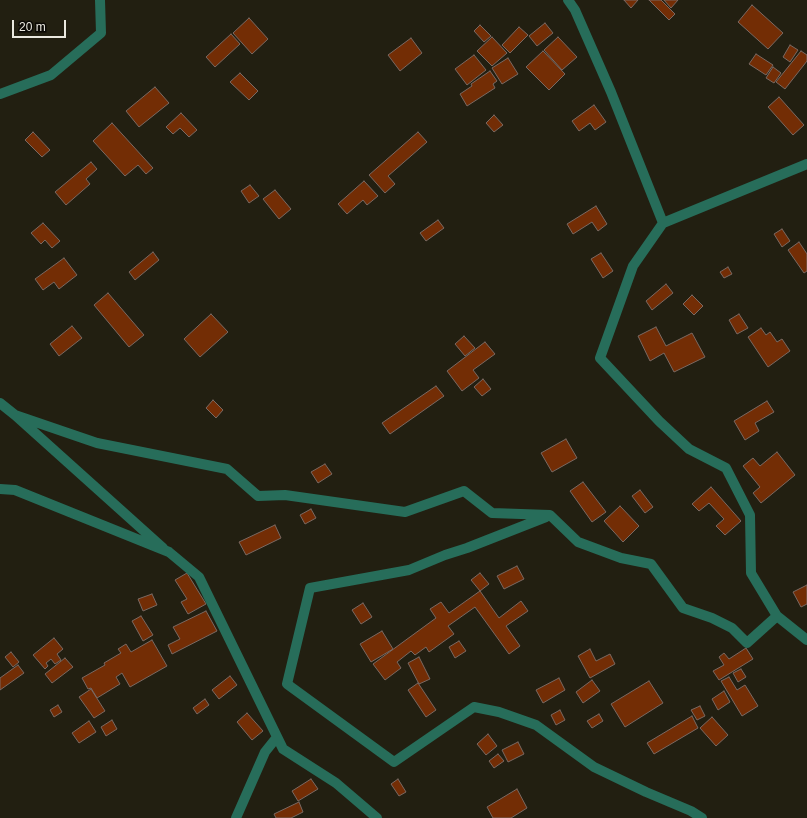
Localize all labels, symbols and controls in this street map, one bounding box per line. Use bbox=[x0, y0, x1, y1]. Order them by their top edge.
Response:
scale bar bbox=[14, 12, 68, 38]
text: 20 m bbox=[19, 20, 46, 34]

